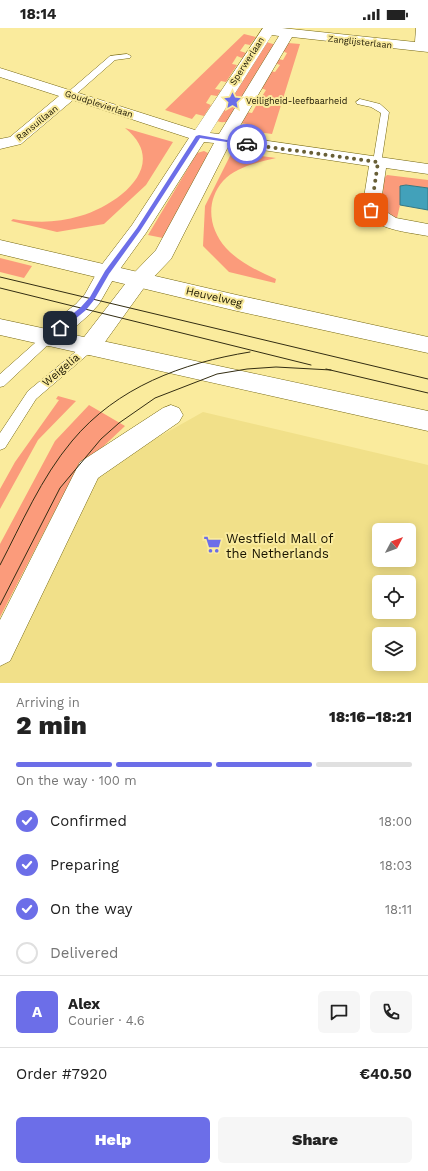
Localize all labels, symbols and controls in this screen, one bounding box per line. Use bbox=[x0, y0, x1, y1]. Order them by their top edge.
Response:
text: 18:14 bbox=[20, 5, 57, 23]
street label: Zanglijsterlaan bbox=[327, 34, 393, 50]
street label: Sperwerlaan bbox=[228, 35, 266, 87]
street label: Goudplevierlaan bbox=[64, 88, 134, 120]
place icon: Veiligheid-leefbaarheid bbox=[223, 91, 243, 111]
place label: Veiligheid-leefbaarheid bbox=[246, 96, 347, 106]
street label: Ransuillaan bbox=[14, 103, 60, 143]
courier bbox=[227, 124, 267, 164]
icon: car bbox=[236, 133, 258, 155]
pin bbox=[354, 193, 388, 227]
icon: bag bbox=[360, 199, 382, 221]
street label: Heuvelweg bbox=[184, 284, 244, 310]
pin bbox=[43, 311, 77, 345]
icon: home bbox=[49, 317, 71, 339]
street label: Weigelia bbox=[40, 351, 82, 389]
north arrow bbox=[372, 523, 416, 567]
map controls bbox=[372, 523, 416, 671]
place label: Westfield Mall of the Netherlands bbox=[226, 531, 333, 561]
supermarket icon: Westfield Mall of the Netherlands bbox=[203, 535, 223, 555]
button: locate bbox=[372, 575, 416, 619]
button: layers bbox=[372, 627, 416, 671]
text: Arriving in bbox=[16, 695, 80, 710]
text: 18:16–18:21 bbox=[329, 708, 412, 726]
text: 2 min bbox=[16, 710, 87, 740]
text: On the way · 100 m bbox=[16, 773, 137, 788]
icon: check bbox=[16, 810, 38, 832]
text: Confirmed bbox=[50, 812, 127, 830]
text: 18:00 bbox=[379, 814, 412, 829]
icon: check bbox=[16, 854, 38, 876]
text: Preparing bbox=[50, 856, 119, 874]
text: 18:03 bbox=[380, 858, 412, 873]
icon: check bbox=[16, 898, 38, 920]
text: On the way bbox=[50, 900, 132, 918]
text: 18:11 bbox=[385, 902, 412, 917]
text: Delivered bbox=[50, 944, 118, 962]
button: chat bbox=[318, 991, 360, 1033]
button: phone bbox=[370, 991, 412, 1033]
text: Alex bbox=[68, 995, 100, 1013]
text: A bbox=[32, 1003, 42, 1021]
text: Courier · 4.6 bbox=[68, 1013, 145, 1028]
text: Order #7920 bbox=[16, 1065, 107, 1083]
text: €40.50 bbox=[360, 1065, 412, 1083]
button: Help bbox=[16, 1117, 210, 1163]
button: Share bbox=[218, 1117, 412, 1163]

